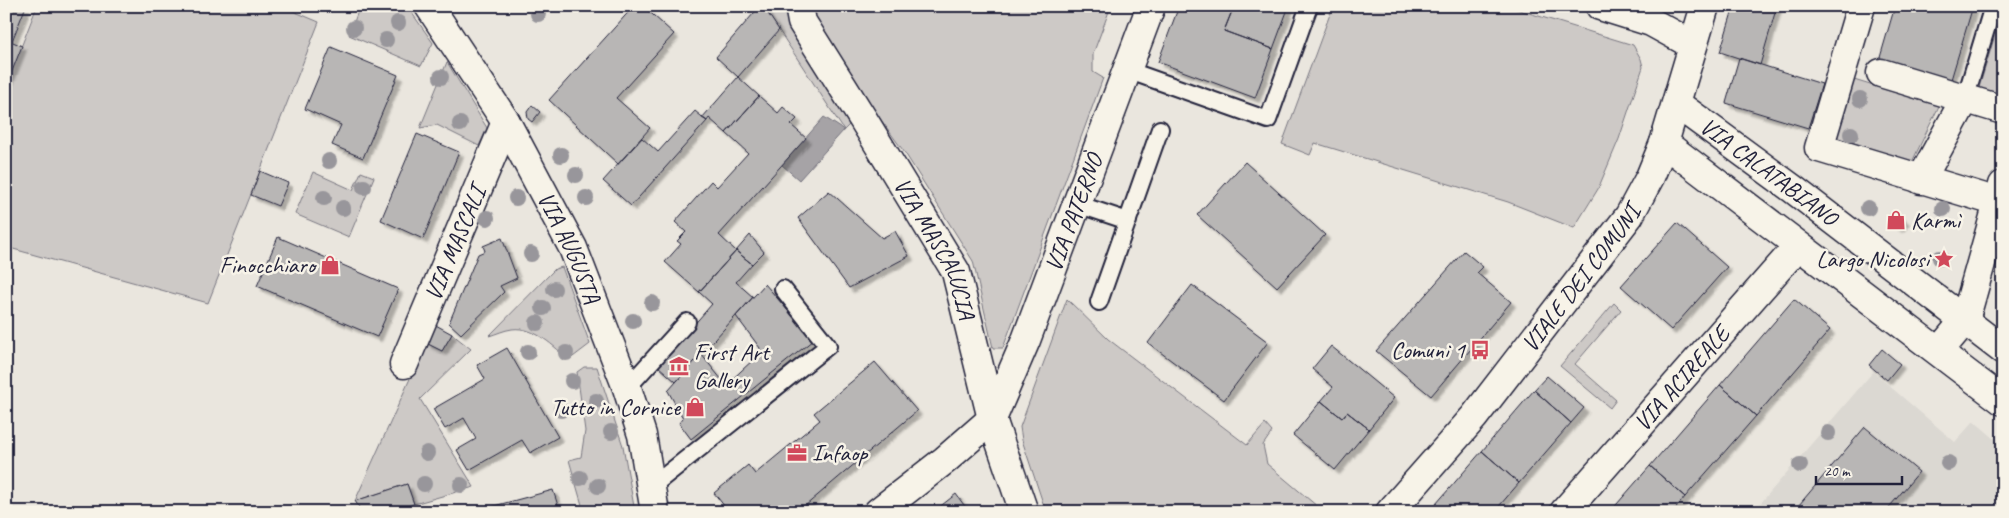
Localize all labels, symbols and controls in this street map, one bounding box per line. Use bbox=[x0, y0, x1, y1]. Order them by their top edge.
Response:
street label: VIA CALATABIANO bbox=[1694, 111, 1845, 234]
street label: VIA PATERNÒ bbox=[1038, 147, 1110, 275]
street label: VIA MASCALUCIA bbox=[887, 172, 982, 323]
street label: VIA MASCALI bbox=[417, 177, 494, 305]
street label: VIA AUGUSTA bbox=[531, 186, 608, 308]
street label: VIALE DEI COMUNI bbox=[1515, 195, 1650, 358]
place label: Karmì bbox=[1911, 205, 1963, 235]
shop icon: Karmì bbox=[1885, 209, 1907, 231]
place label: Largo Nicolosi bbox=[1816, 244, 1933, 274]
place icon: Largo Nicolosi bbox=[1933, 248, 1955, 270]
place label: Finocchiaro bbox=[220, 250, 318, 280]
shop icon: Finocchiaro bbox=[319, 254, 341, 276]
street label: VIA ACIREALE bbox=[1627, 317, 1738, 437]
place label: Comuni 1 bbox=[1391, 335, 1466, 365]
place label: First Art Gallery bbox=[694, 337, 771, 395]
bus stop icon: Comuni 1 bbox=[1469, 339, 1491, 361]
museum icon: First Art Gallery bbox=[668, 355, 690, 377]
place label: Tutto in Cornice bbox=[551, 392, 682, 422]
shop icon: Tutto in Cornice bbox=[684, 396, 706, 418]
place label: Infaop bbox=[812, 438, 869, 468]
office icon: Infaop bbox=[786, 442, 808, 464]
scale bar bbox=[1816, 453, 1903, 485]
text: 20 m bbox=[1824, 462, 1851, 481]

